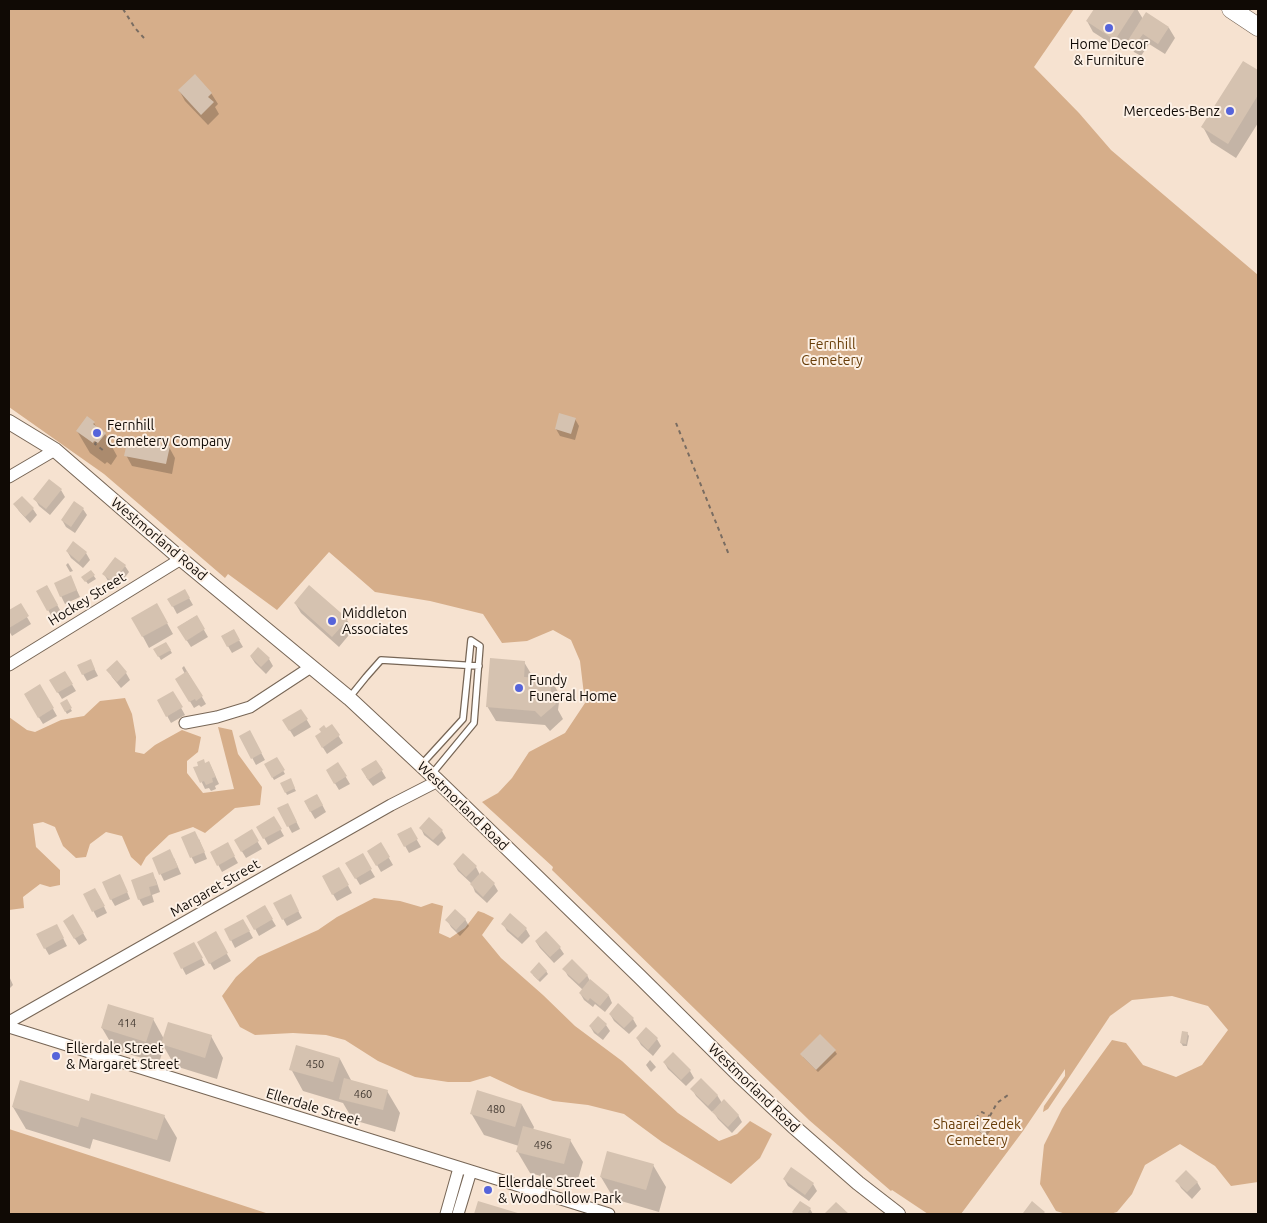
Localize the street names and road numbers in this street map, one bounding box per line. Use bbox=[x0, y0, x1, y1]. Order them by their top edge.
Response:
street label: Westmorland Road bbox=[108, 494, 210, 584]
street label: Hockey Street bbox=[45, 569, 129, 629]
street label: Westmorland Road bbox=[414, 758, 512, 854]
street label: Margaret Street bbox=[167, 856, 263, 920]
street label: Westmorland Road bbox=[705, 1040, 803, 1136]
street label: Ellerdale Street bbox=[264, 1085, 362, 1129]

